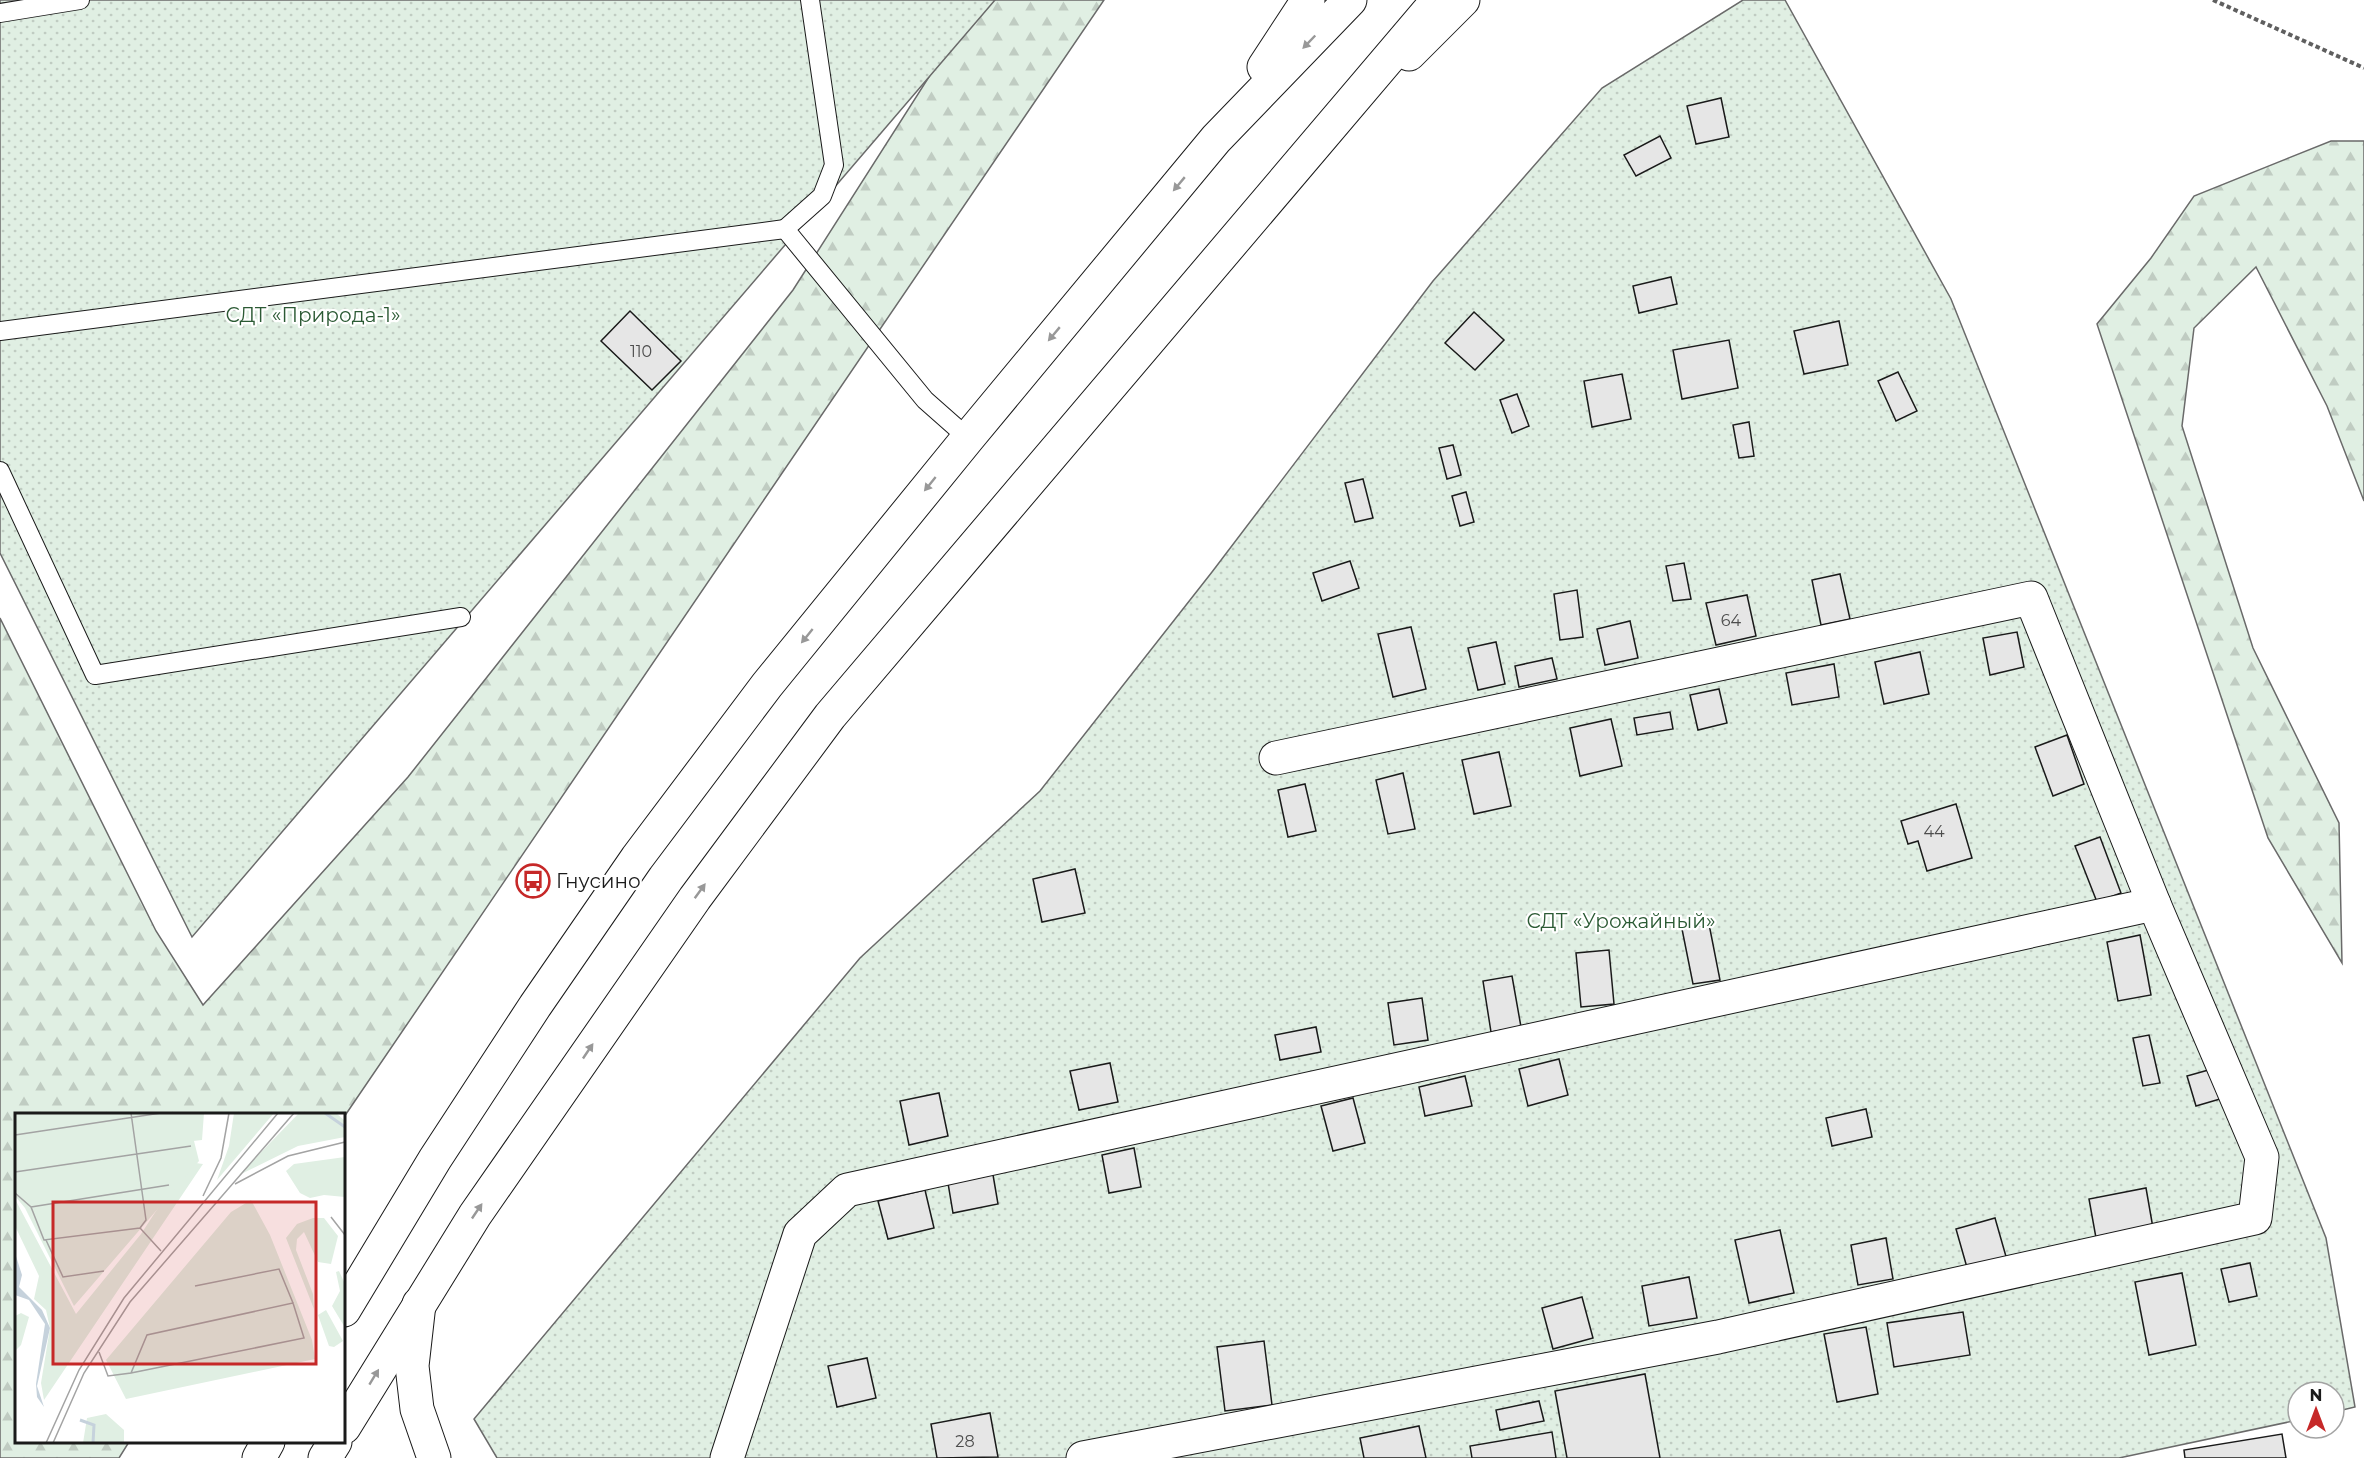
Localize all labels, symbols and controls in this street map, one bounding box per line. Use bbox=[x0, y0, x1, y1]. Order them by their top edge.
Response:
one-way arrow bbox=[1302, 35, 1316, 50]
one-way arrow bbox=[1172, 176, 1185, 192]
park label: СДТ «Природа-1» bbox=[226, 303, 400, 327]
one-way arrow bbox=[1048, 326, 1061, 341]
house number: 110 bbox=[630, 342, 652, 361]
one-way arrow bbox=[924, 476, 937, 491]
house number: 64 bbox=[1721, 611, 1742, 630]
one-way arrow bbox=[801, 628, 814, 644]
house number: 44 bbox=[1923, 822, 1945, 841]
bus stop icon: Гнусино bbox=[515, 863, 551, 899]
place label: Гнусино bbox=[556, 869, 641, 893]
one-way arrow bbox=[694, 884, 706, 900]
park label: СДТ «Урожайный» bbox=[1526, 909, 1716, 933]
one-way arrow bbox=[582, 1043, 594, 1059]
inset map bbox=[15, 1113, 345, 1443]
one-way arrow bbox=[471, 1204, 483, 1220]
one-way arrow bbox=[368, 1369, 379, 1385]
north arrow bbox=[2286, 1380, 2346, 1440]
text: N bbox=[2310, 1386, 2322, 1405]
house number: 28 bbox=[955, 1432, 975, 1451]

